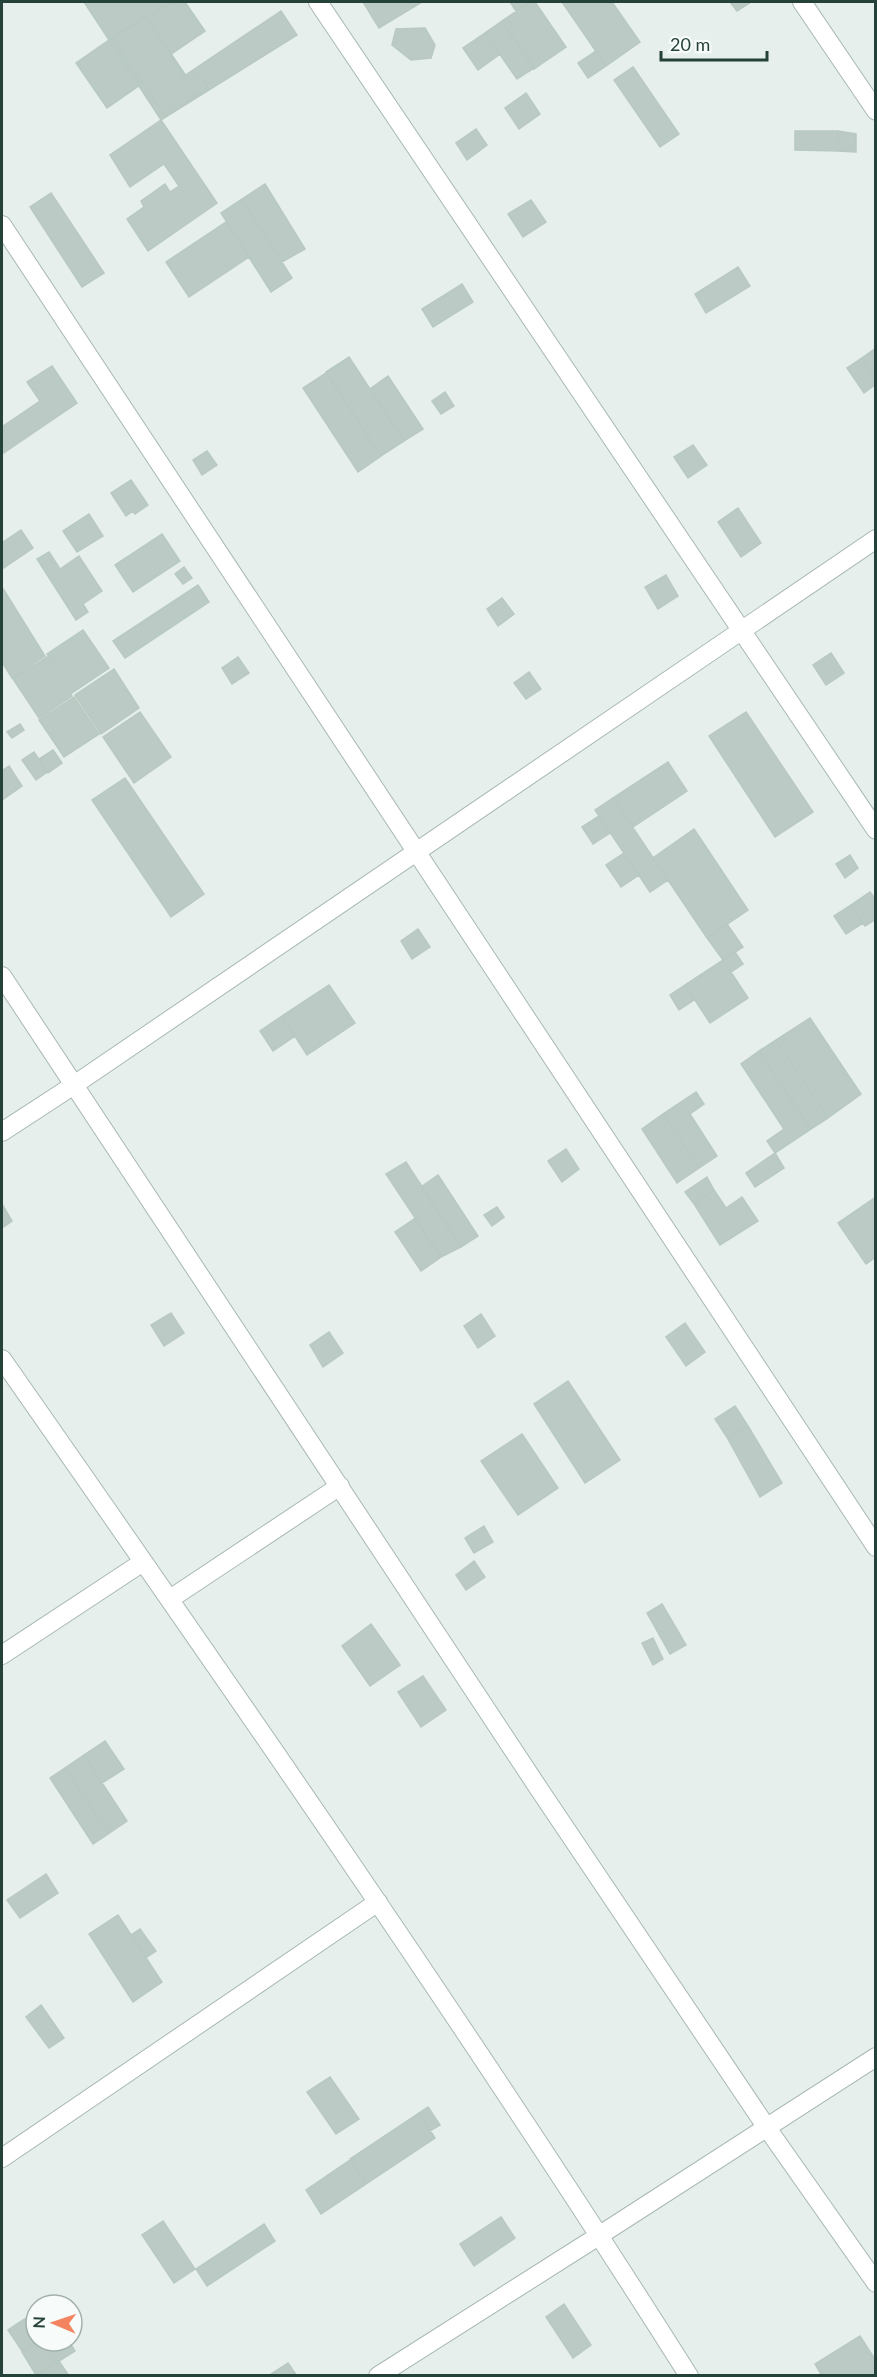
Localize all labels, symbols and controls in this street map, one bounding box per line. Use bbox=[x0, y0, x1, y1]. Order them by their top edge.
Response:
scale bar bbox=[661, 24, 768, 62]
text: 20 m bbox=[670, 33, 710, 55]
north arrow bbox=[24, 2293, 84, 2353]
text: N bbox=[29, 2316, 48, 2329]

